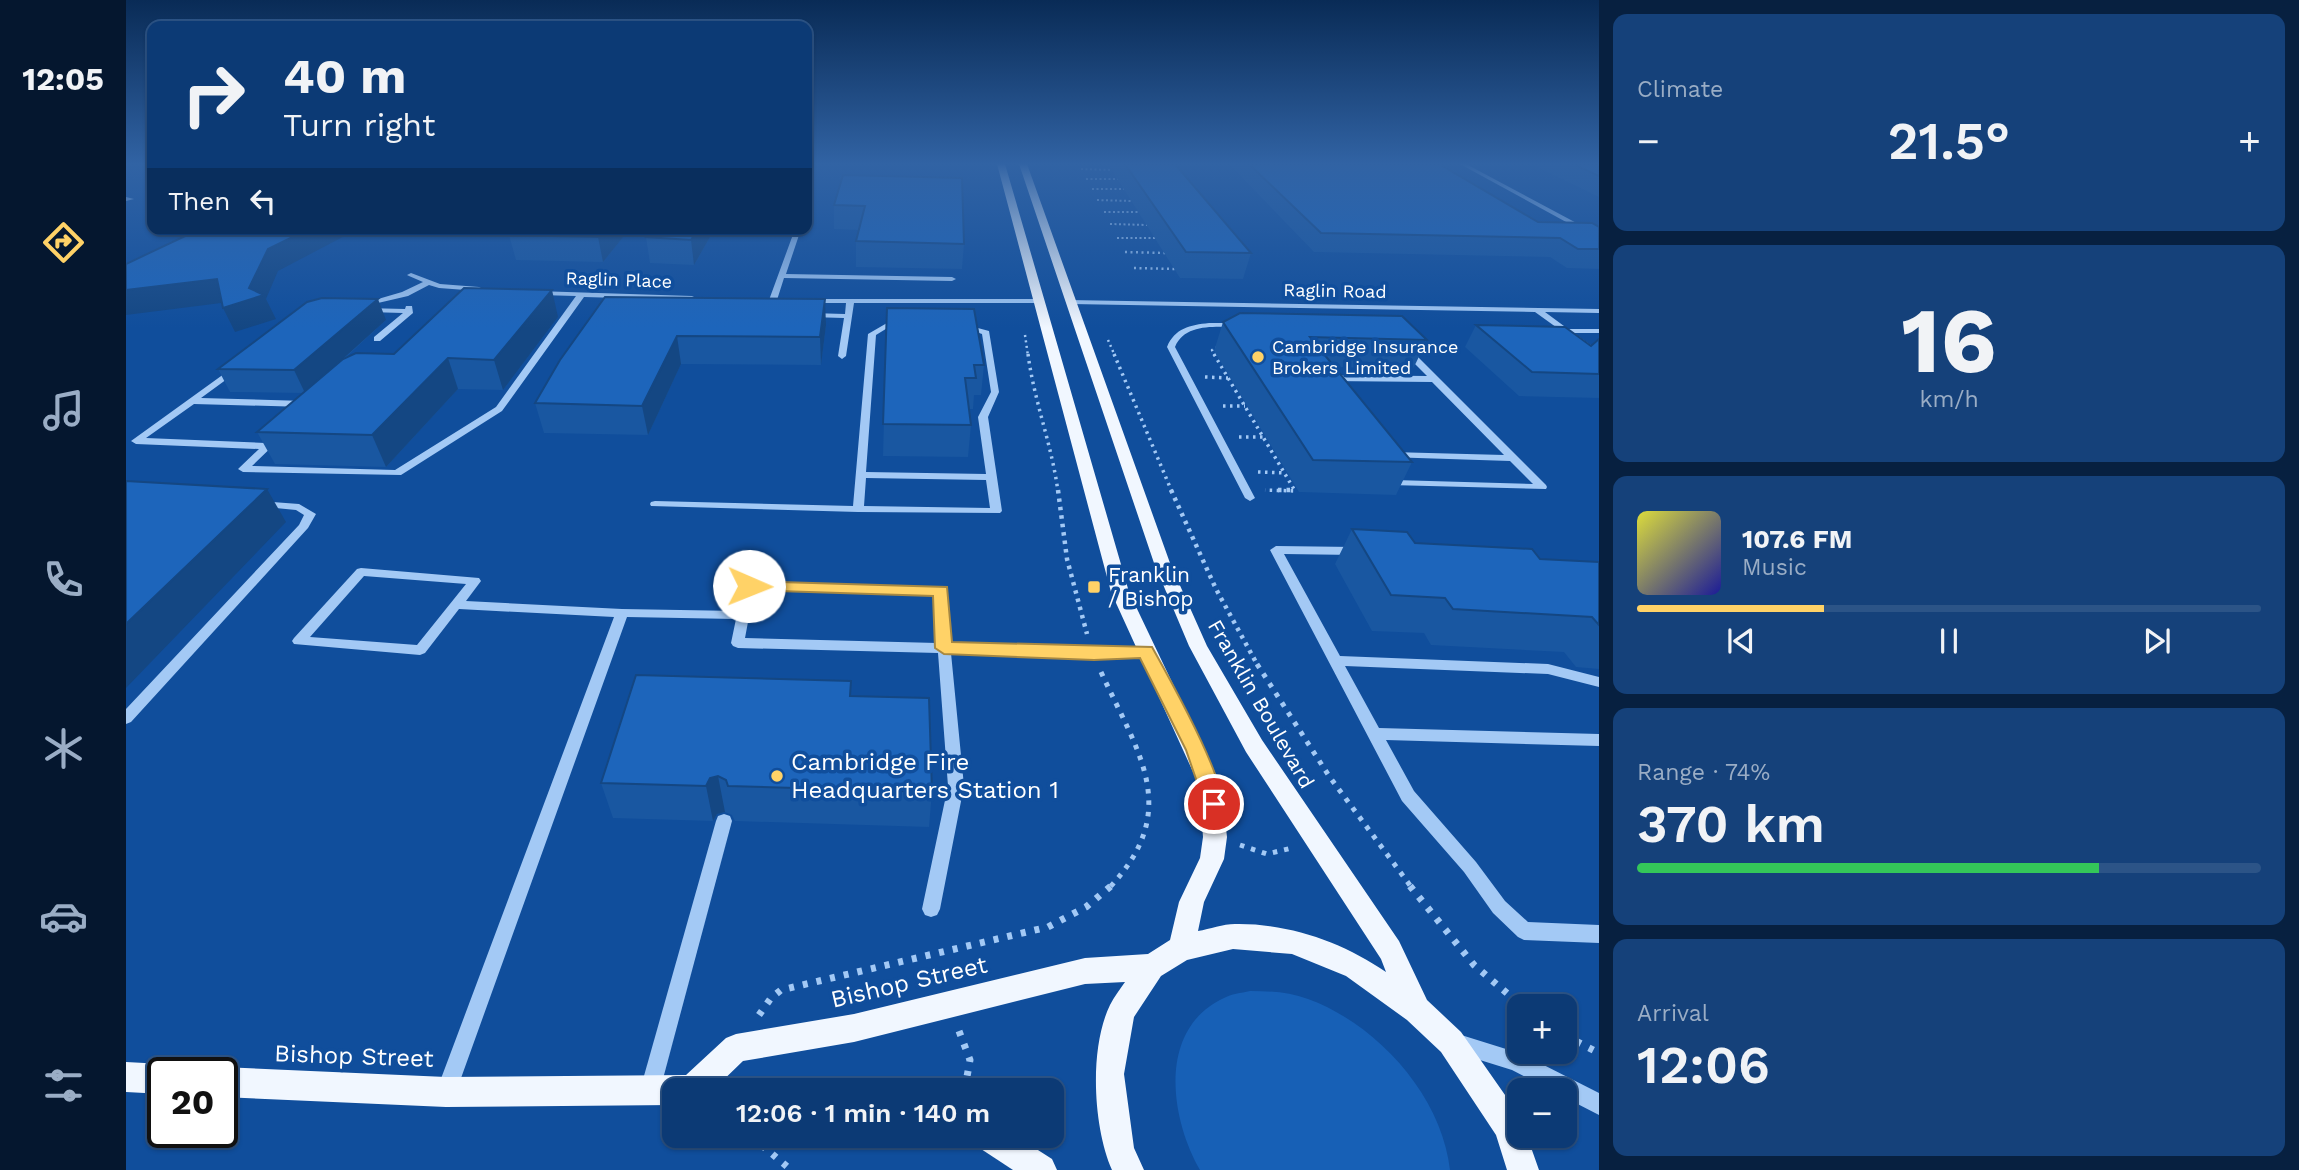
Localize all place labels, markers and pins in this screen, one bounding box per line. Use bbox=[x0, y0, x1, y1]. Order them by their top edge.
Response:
place label: Cambridge Insurance Brokers Limited bbox=[1272, 336, 1458, 378]
marker: Cambridge Insurance Brokers Limited bbox=[1250, 349, 1266, 365]
place label: Franklin / Bishop bbox=[1108, 562, 1193, 611]
marker: Franklin / Bishop bbox=[1086, 579, 1102, 595]
place label: Cambridge Fire Headquarters Station 1 bbox=[791, 748, 1059, 804]
marker: Cambridge Fire Headquarters Station 1 bbox=[769, 768, 785, 784]
pin bbox=[1184, 774, 1244, 834]

